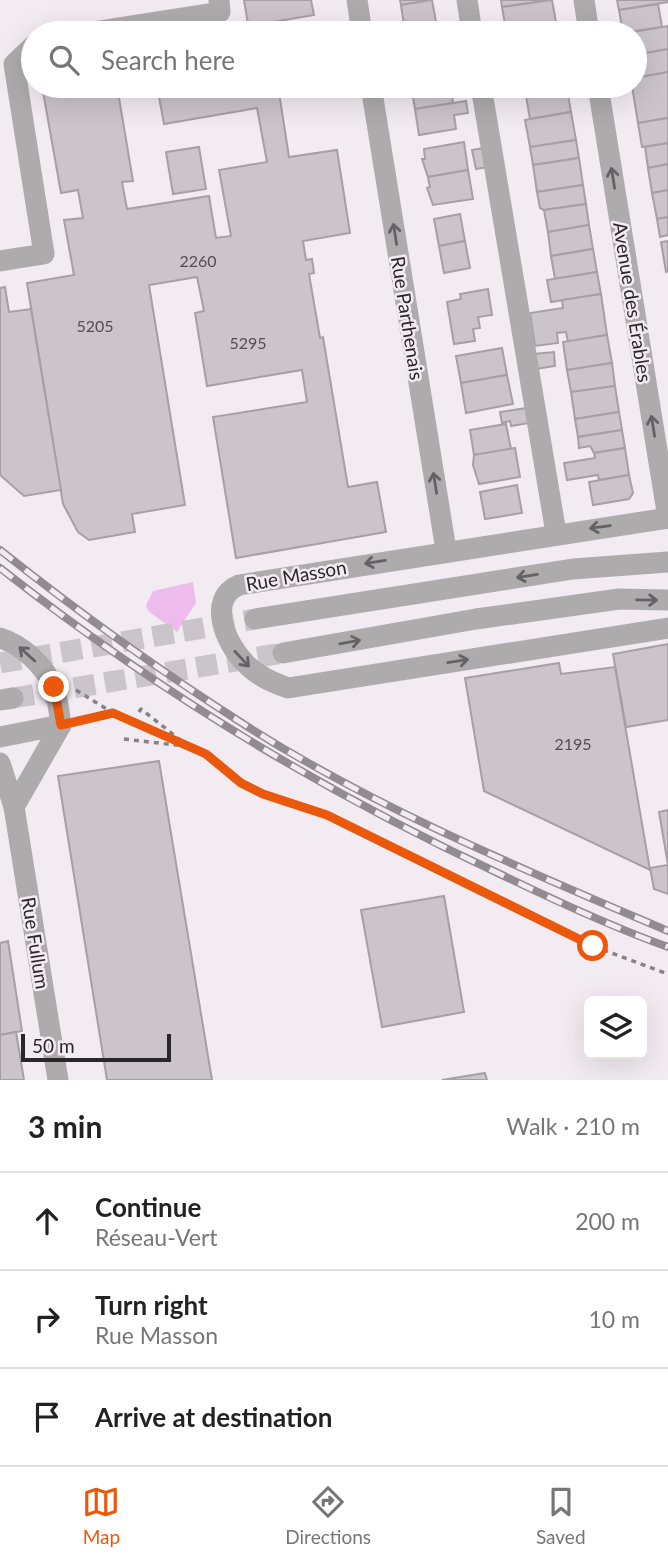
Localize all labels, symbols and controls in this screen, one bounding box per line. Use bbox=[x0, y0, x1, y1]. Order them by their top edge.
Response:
search box bbox=[21, 21, 647, 98]
icon: search bbox=[45, 41, 83, 79]
text: Search here bbox=[101, 44, 235, 76]
one-way arrow bbox=[606, 167, 619, 190]
street label: Avenue des Érables bbox=[609, 220, 657, 384]
one-way arrow bbox=[388, 223, 401, 246]
house number: 2260 bbox=[179, 251, 217, 270]
street label: Rue Parthenais bbox=[387, 255, 429, 381]
house number: 5205 bbox=[76, 316, 114, 335]
house number: 5295 bbox=[229, 333, 267, 352]
one-way arrow bbox=[646, 416, 659, 438]
one-way arrow bbox=[428, 472, 441, 494]
one-way arrow bbox=[589, 521, 612, 534]
street label: Rue Masson bbox=[244, 555, 348, 595]
one-way arrow bbox=[365, 556, 387, 569]
one-way arrow bbox=[516, 570, 539, 583]
one-way arrow bbox=[636, 593, 659, 606]
one-way arrow bbox=[338, 635, 361, 648]
one-way arrow bbox=[18, 646, 36, 662]
one-way arrow bbox=[234, 650, 250, 668]
one-way arrow bbox=[446, 654, 469, 667]
route end bbox=[38, 671, 69, 702]
house number: 2195 bbox=[554, 734, 592, 753]
street label: Rue Fullum bbox=[17, 895, 55, 991]
route start bbox=[577, 930, 608, 961]
map controls bbox=[584, 996, 647, 1059]
button: layers bbox=[584, 996, 647, 1059]
scale bar bbox=[21, 1031, 172, 1063]
text: 50 m bbox=[32, 1034, 75, 1057]
text: 3 min bbox=[28, 1108, 102, 1144]
text: Walk · 210 m bbox=[506, 1112, 640, 1140]
text: Continue bbox=[95, 1191, 201, 1223]
icon: ahead bbox=[28, 1202, 66, 1240]
text: 200 m bbox=[575, 1207, 640, 1235]
text: Réseau-Vert bbox=[95, 1223, 218, 1251]
text: Turn right bbox=[95, 1289, 208, 1321]
icon: right bbox=[28, 1300, 66, 1338]
text: 10 m bbox=[589, 1305, 640, 1333]
text: Rue Masson bbox=[95, 1321, 218, 1349]
icon: arrive bbox=[28, 1398, 66, 1436]
text: Arrive at destination bbox=[95, 1401, 332, 1433]
tab: Map bbox=[82, 1483, 120, 1548]
tab: Directions bbox=[285, 1483, 371, 1548]
tab: Saved bbox=[536, 1483, 586, 1548]

